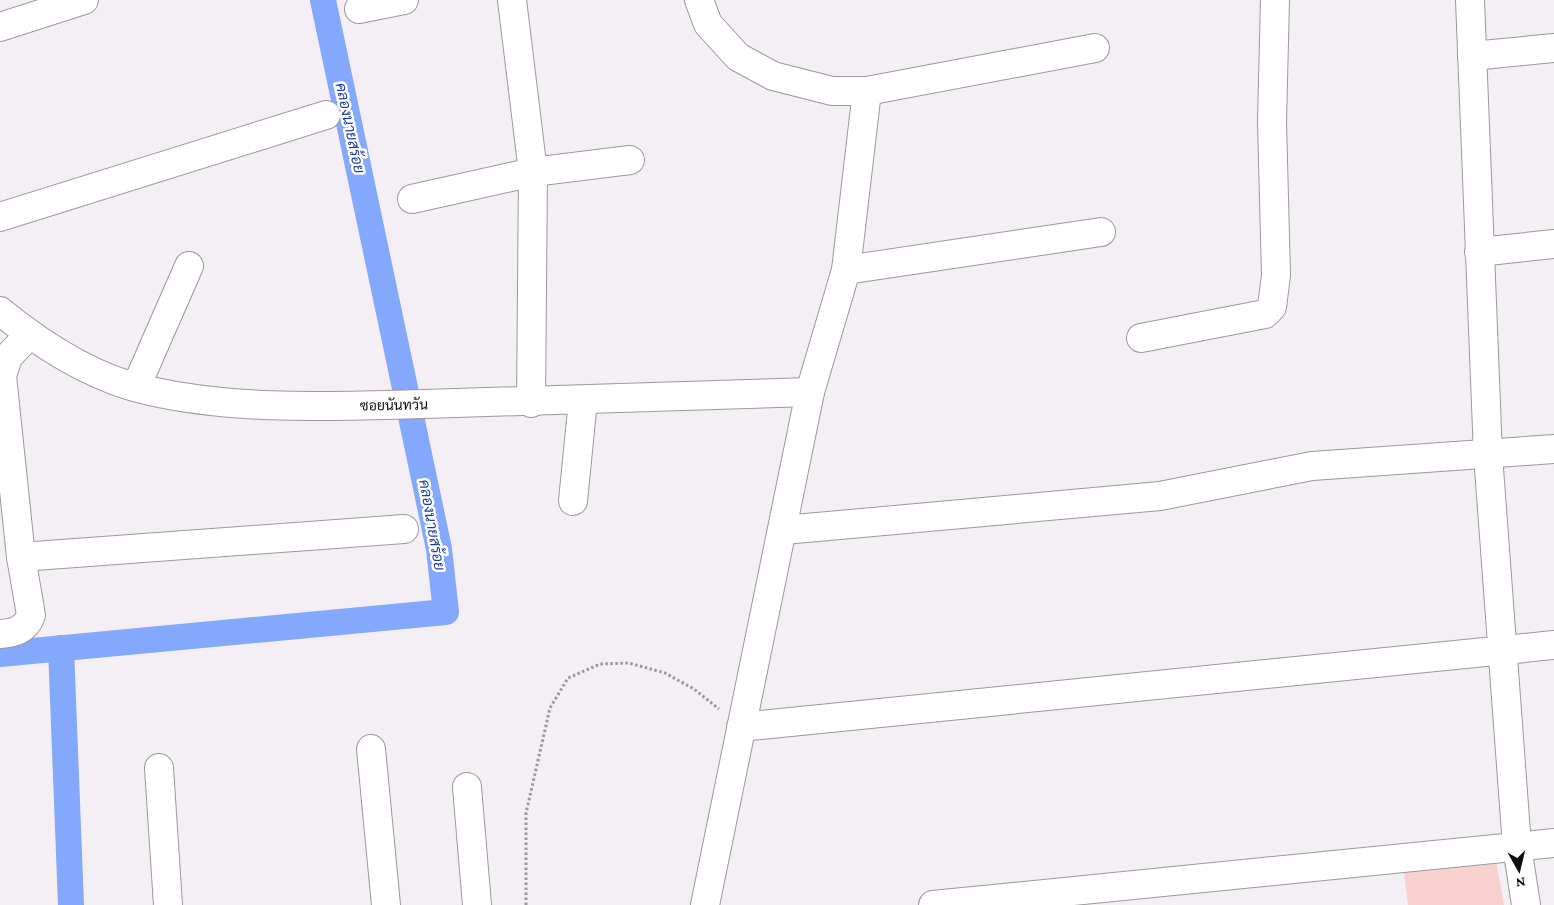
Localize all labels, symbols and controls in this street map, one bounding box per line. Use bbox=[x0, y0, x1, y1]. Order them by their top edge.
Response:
water label: คลองนายสร้อย bbox=[333, 81, 369, 175]
street label: ซอยนันทวัน bbox=[360, 396, 428, 414]
water label: คลองนายสร้อย bbox=[416, 478, 450, 572]
north arrow bbox=[1494, 845, 1544, 895]
text: N bbox=[1515, 874, 1527, 892]

